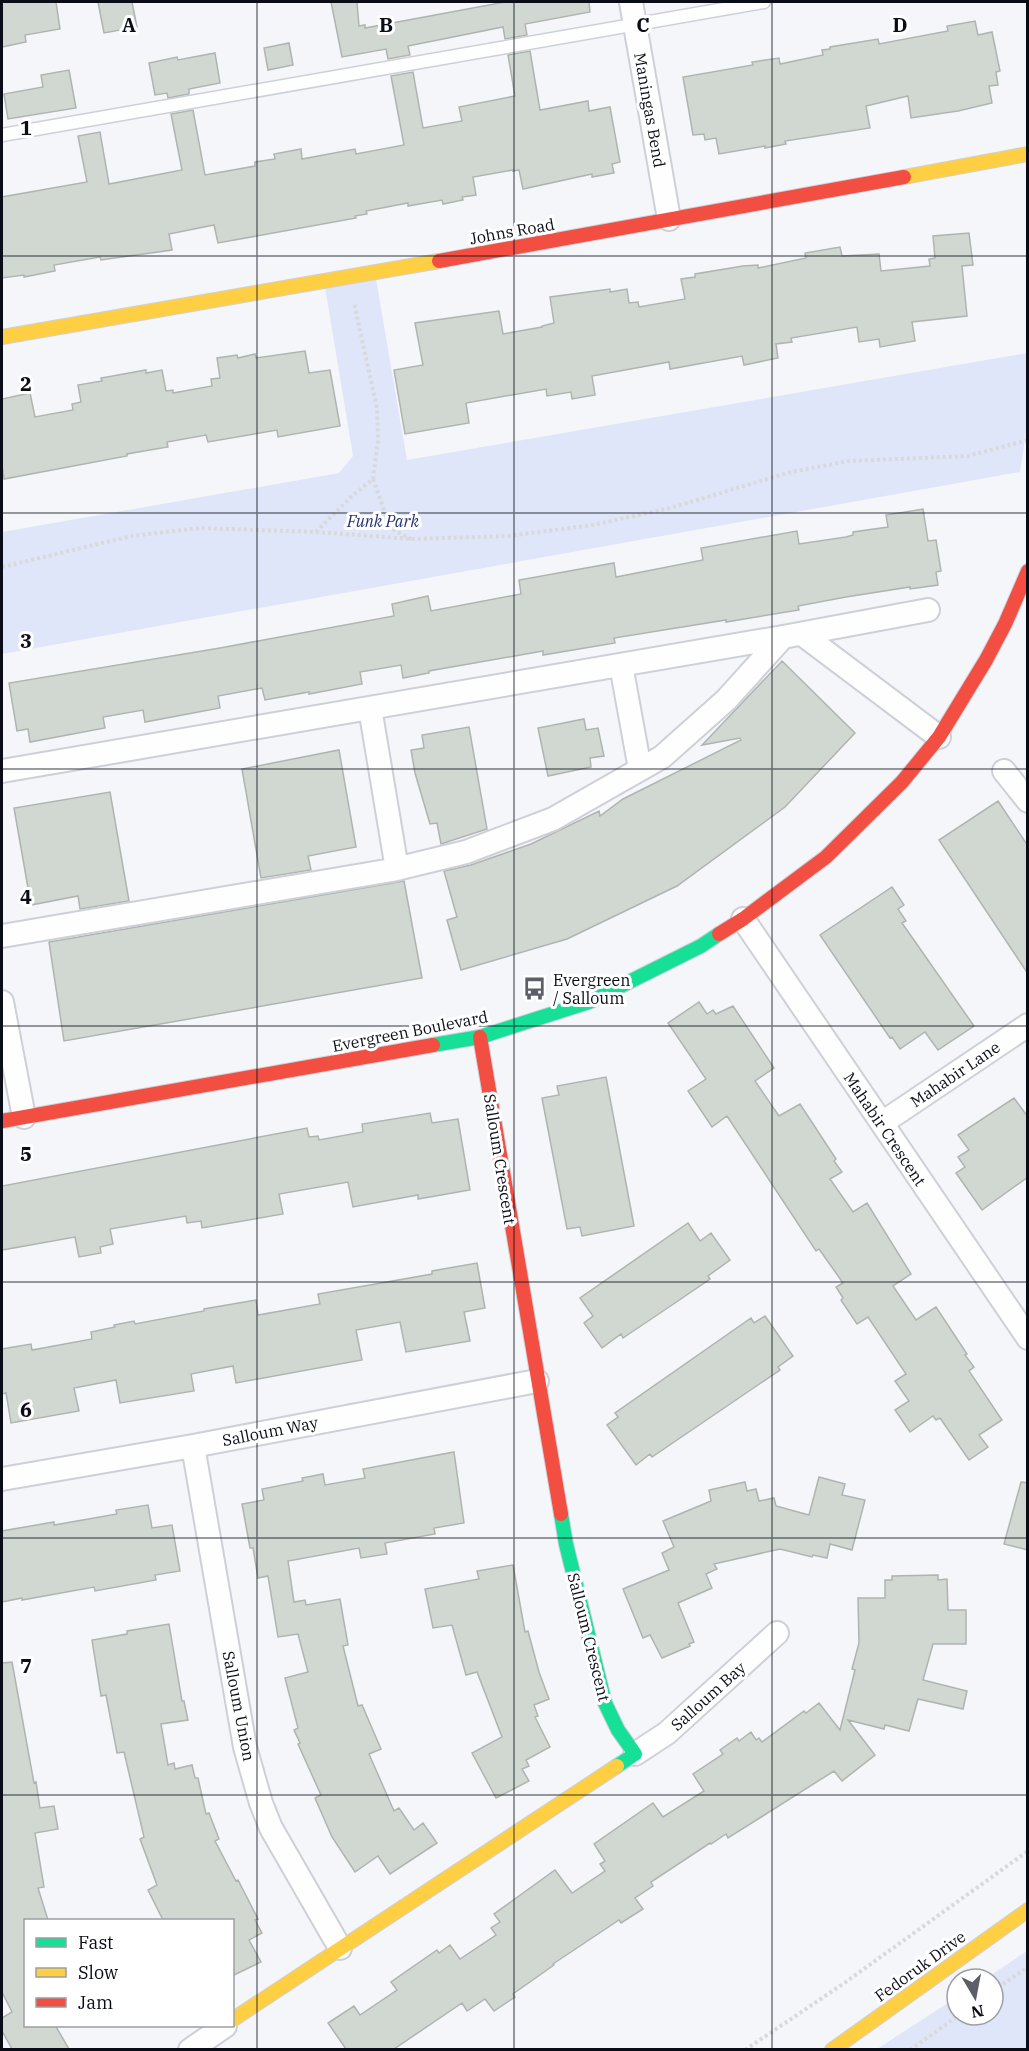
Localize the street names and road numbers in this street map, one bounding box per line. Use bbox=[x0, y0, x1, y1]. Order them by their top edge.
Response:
street label: Maningas Bend bbox=[630, 51, 670, 169]
street label: Johns Road bbox=[468, 214, 556, 248]
street label: Evergreen Boulevard bbox=[331, 1006, 490, 1056]
street label: Mahabir Lane bbox=[906, 1037, 1004, 1111]
street label: Mahabir Crescent bbox=[840, 1068, 931, 1190]
street label: Salloum Crescent bbox=[480, 1092, 520, 1226]
street label: Salloum Way bbox=[220, 1412, 320, 1450]
street label: Salloum Crescent bbox=[563, 1571, 615, 1704]
street label: Salloum Union bbox=[219, 1649, 259, 1763]
street label: Salloum Bay bbox=[667, 1657, 750, 1735]
street label: Fedoruk Drive bbox=[871, 1926, 969, 2006]

